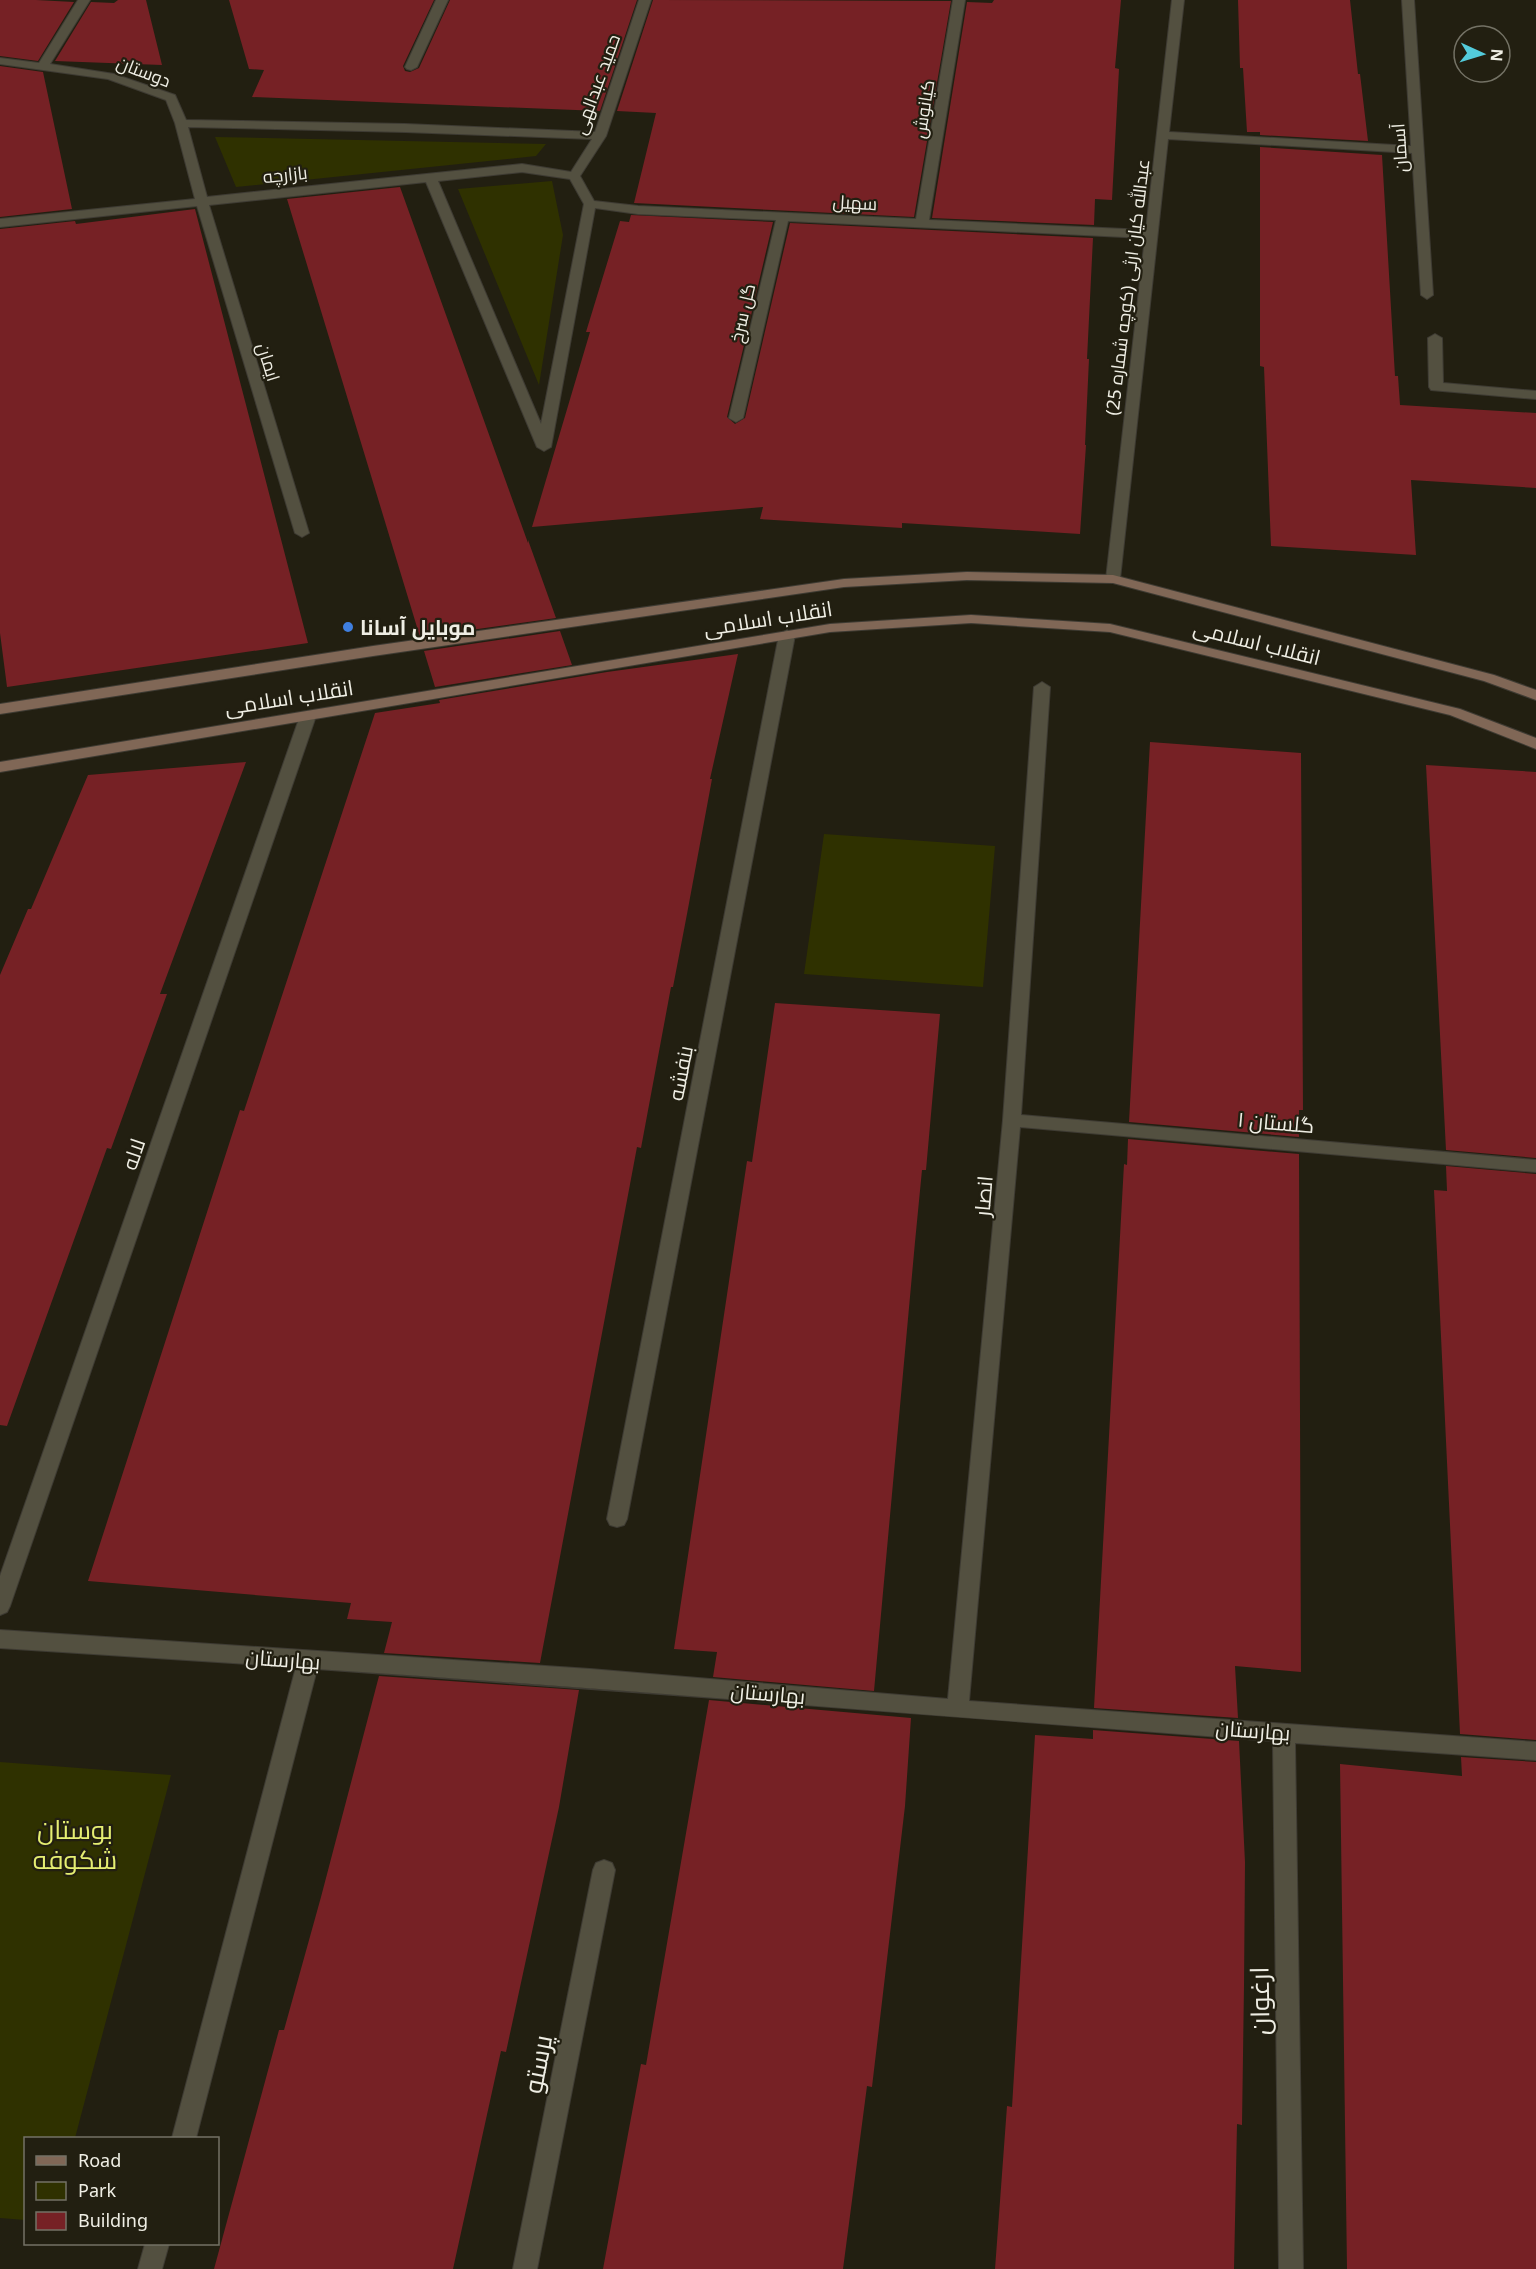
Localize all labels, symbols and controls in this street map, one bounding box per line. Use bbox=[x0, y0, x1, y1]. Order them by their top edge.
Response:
north arrow bbox=[1452, 24, 1512, 84]
street label: حمید عبدالهی bbox=[567, 31, 625, 137]
text: N bbox=[1486, 48, 1508, 62]
street label: دوستان bbox=[114, 50, 174, 92]
street label: کیانوش bbox=[907, 78, 939, 140]
street label: آسمان bbox=[1385, 122, 1413, 173]
street label: عبدالله کیان ارثی (کوچه شماره 25) bbox=[1099, 158, 1156, 417]
street label: بازارچه bbox=[261, 160, 309, 189]
street label: سهیل bbox=[832, 189, 878, 215]
street label: گل سرخ bbox=[724, 281, 761, 345]
street label: ایمان bbox=[252, 340, 286, 384]
street label: انقلاب اسلامی bbox=[702, 594, 834, 642]
place label: موبایل آسانا bbox=[360, 613, 475, 641]
street label: انقلاب اسلامی bbox=[1191, 613, 1323, 671]
marker: موبایل آسانا bbox=[341, 620, 355, 634]
street label: انقلاب اسلامی bbox=[223, 673, 355, 721]
street label: بنفشه bbox=[661, 1043, 699, 1103]
street label: گلستان ۱ bbox=[1236, 1105, 1316, 1139]
street label: لاله bbox=[115, 1135, 151, 1173]
street label: انصار bbox=[967, 1174, 999, 1219]
street label: بهارستان bbox=[245, 1642, 321, 1676]
street label: بهارستان bbox=[729, 1676, 807, 1710]
street label: بهارستان bbox=[1215, 1713, 1291, 1747]
park label: بوستان شکوفه bbox=[33, 1811, 117, 1877]
street label: ارغوان bbox=[1240, 1966, 1278, 2036]
street label: پرستو bbox=[514, 2032, 560, 2096]
legend bbox=[24, 2137, 219, 2245]
text: Road bbox=[78, 2148, 121, 2172]
text: Park bbox=[78, 2178, 116, 2202]
text: Building bbox=[78, 2208, 148, 2232]

